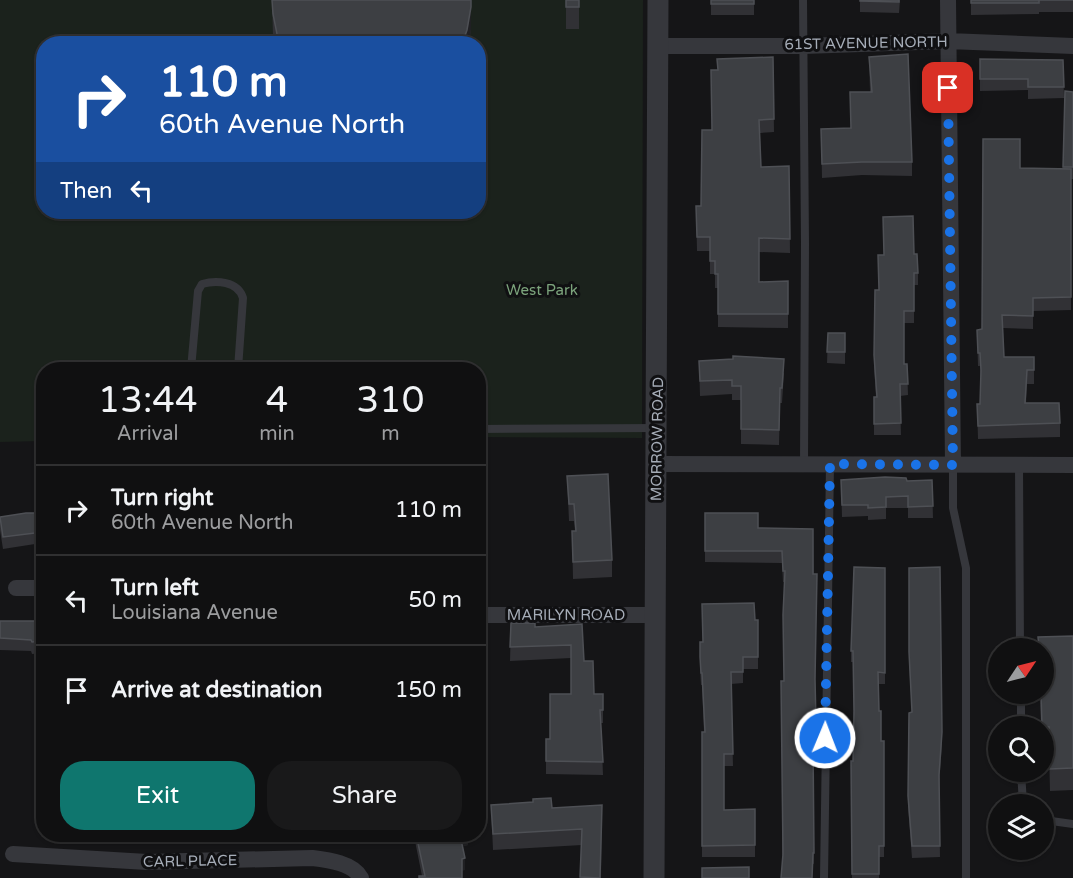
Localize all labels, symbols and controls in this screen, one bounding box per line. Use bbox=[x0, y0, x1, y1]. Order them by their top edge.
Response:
street label: 61ST AVENUE NORTH bbox=[784, 33, 948, 53]
text: 110 m bbox=[159, 57, 288, 108]
icon: right bbox=[60, 60, 138, 138]
pin bbox=[922, 62, 973, 113]
icon: arrive bbox=[931, 71, 964, 104]
text: 60th Avenue North bbox=[159, 108, 405, 141]
icon: left bbox=[125, 174, 158, 207]
text: Then bbox=[60, 178, 113, 204]
park label: West Park bbox=[506, 281, 578, 299]
street label: MORROW ROAD bbox=[647, 377, 667, 501]
text: 13:44 bbox=[98, 379, 198, 422]
text: 4 bbox=[266, 379, 288, 422]
text: 310 bbox=[356, 379, 424, 422]
text: Arrival bbox=[117, 422, 179, 446]
text: min bbox=[259, 422, 295, 446]
text: m bbox=[381, 422, 400, 446]
text: Turn right bbox=[111, 485, 213, 511]
icon: right bbox=[60, 494, 93, 527]
text: 110 m bbox=[395, 497, 462, 523]
text: 60th Avenue North bbox=[111, 511, 293, 535]
text: Turn left bbox=[111, 575, 199, 601]
icon: left bbox=[60, 584, 93, 617]
text: 50 m bbox=[408, 587, 462, 613]
text: Louisiana Avenue bbox=[111, 601, 278, 625]
street label: MARILYN ROAD bbox=[507, 606, 625, 624]
north arrow bbox=[988, 638, 1054, 704]
map controls bbox=[988, 638, 1054, 860]
icon: arrive bbox=[60, 674, 93, 707]
text: Arrive at destination bbox=[111, 677, 322, 703]
text: 150 m bbox=[395, 677, 462, 703]
position arrow bbox=[793, 706, 857, 770]
button: search bbox=[988, 716, 1054, 782]
button: Exit bbox=[60, 761, 255, 830]
button: Share bbox=[267, 761, 462, 830]
button: layers bbox=[988, 794, 1054, 860]
street label: CARL PLACE bbox=[143, 851, 237, 871]

